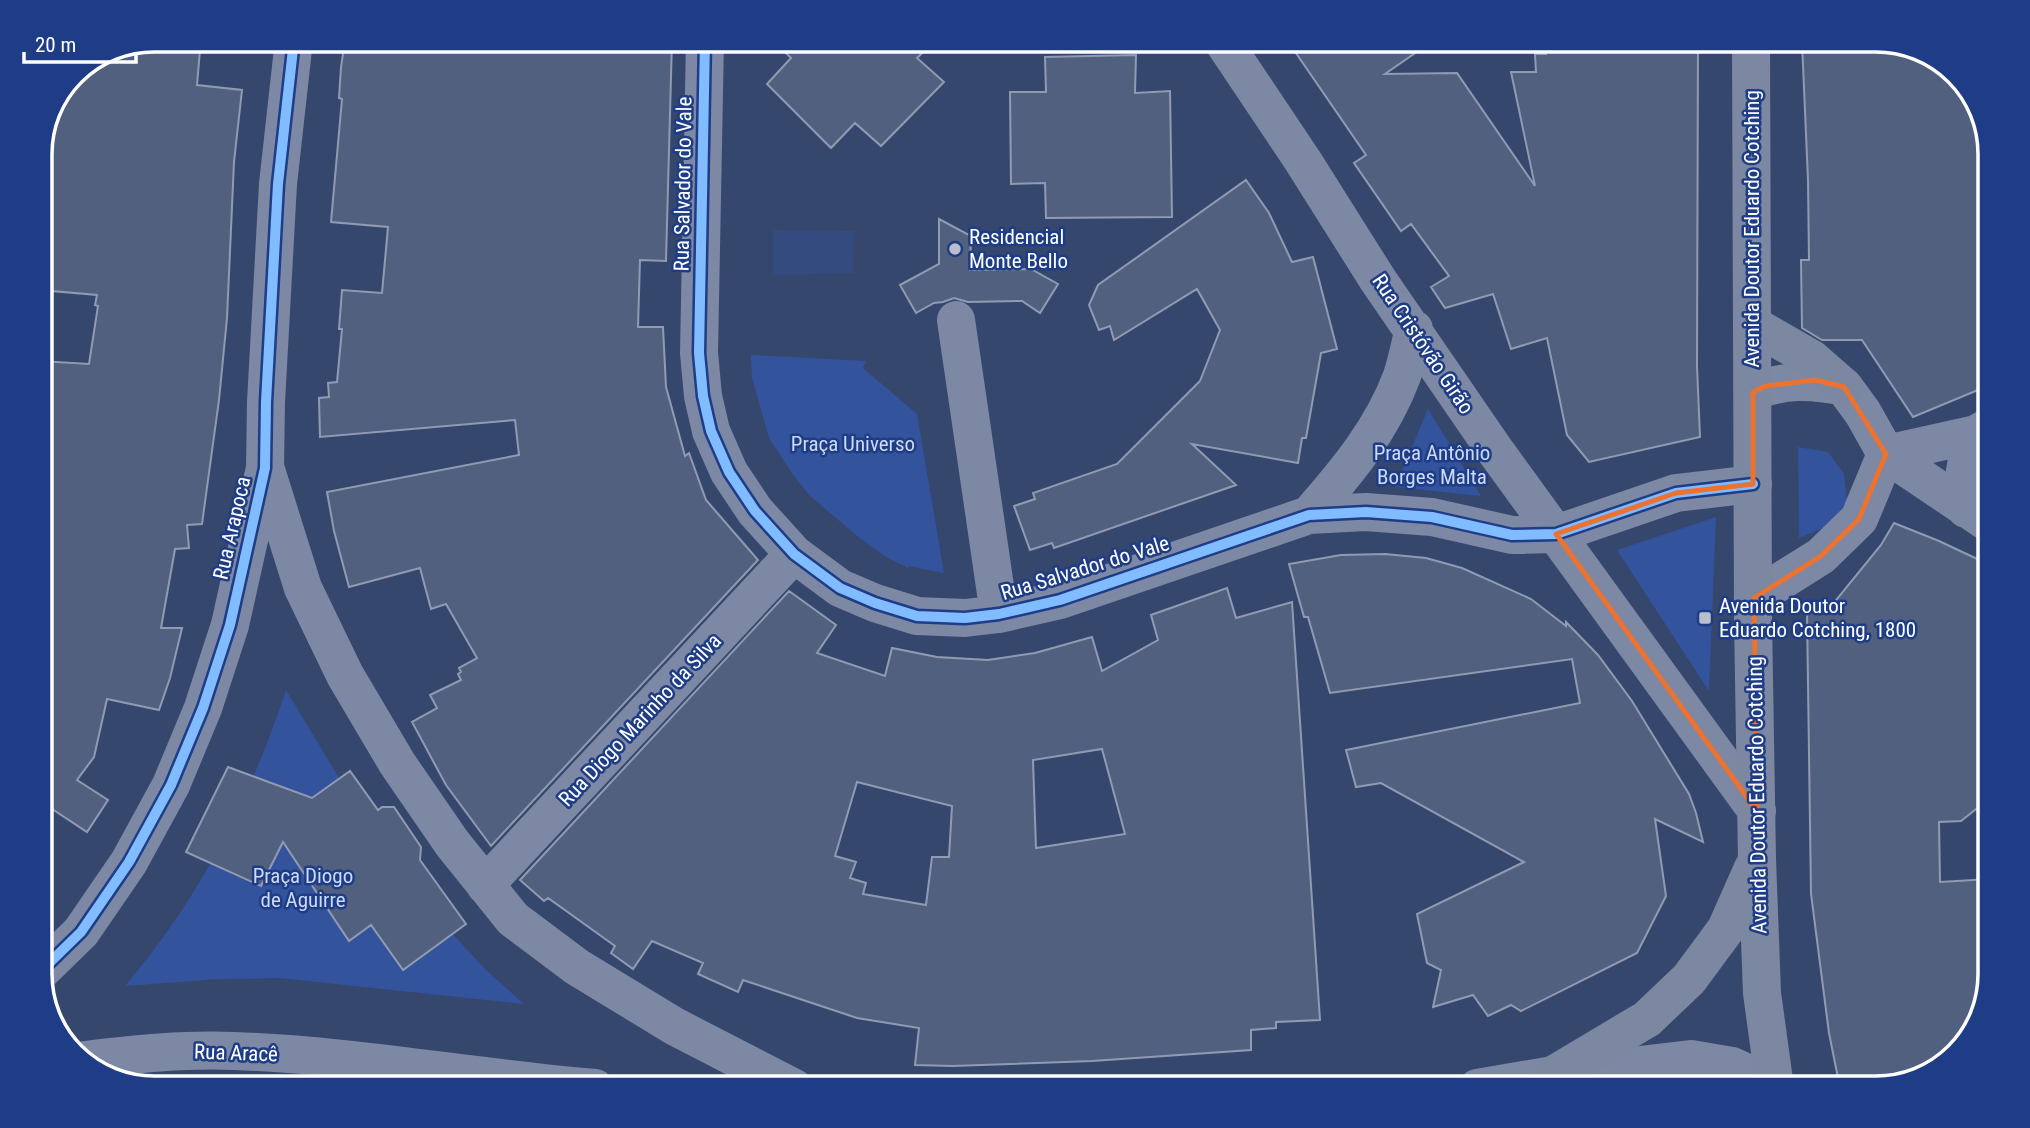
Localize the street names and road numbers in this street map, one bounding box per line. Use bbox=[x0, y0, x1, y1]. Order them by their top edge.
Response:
street label: Avenida Doutor Eduardo Cotching bbox=[1740, 90, 1764, 368]
street label: Rua Salvador do Vale bbox=[669, 96, 697, 272]
street label: Rua Cristóvão Girão bbox=[1367, 270, 1479, 418]
street label: Rua Arapoca bbox=[208, 474, 256, 582]
street label: Rua Salvador do Vale bbox=[998, 531, 1172, 605]
street label: Rua Diogo Marinho da Silva bbox=[554, 629, 726, 811]
street label: Avenida Doutor Eduardo Cotching bbox=[1743, 656, 1771, 934]
street label: Rua Aracê bbox=[194, 1040, 278, 1066]

